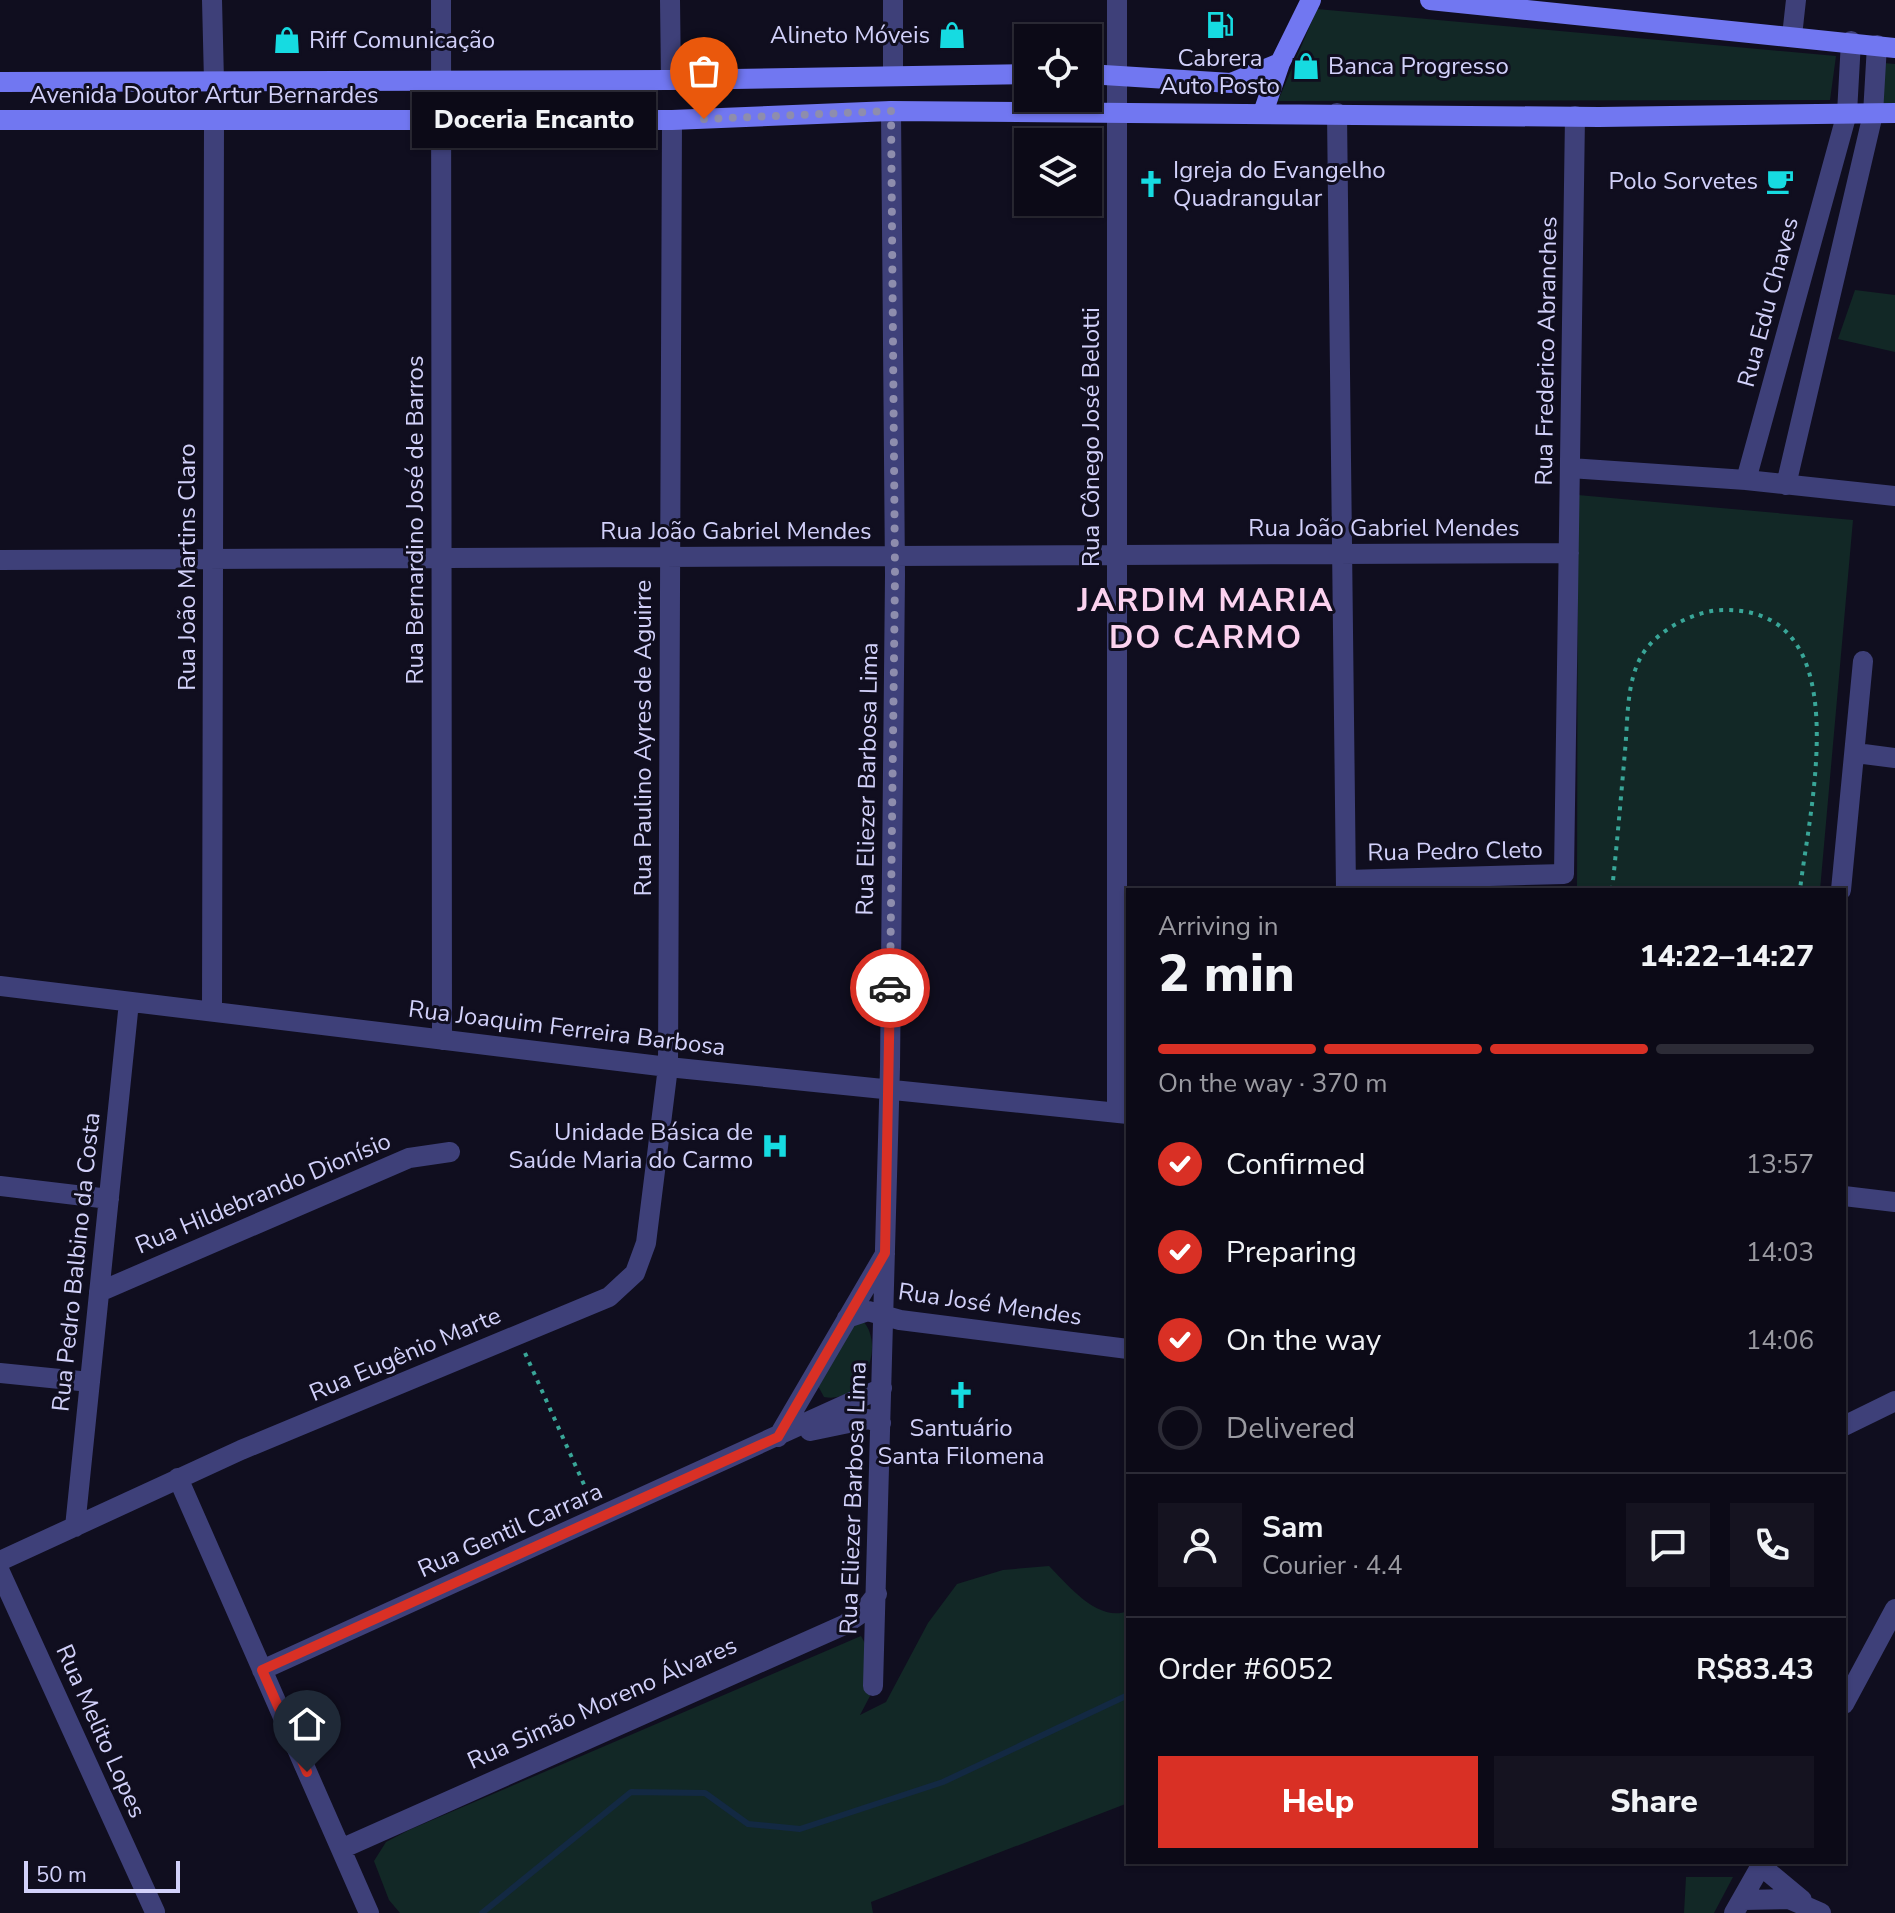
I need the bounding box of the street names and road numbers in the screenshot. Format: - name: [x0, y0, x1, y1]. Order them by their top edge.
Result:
- street label: Avenida Doutor Artur Bernardes: [30, 79, 378, 111]
- street label: Rua Edu Chaves: [1730, 213, 1806, 391]
- street label: Rua Frederico Abranches: [1528, 216, 1564, 486]
- street label: Rua Cônego José Belotti: [1075, 307, 1107, 567]
- street label: Rua Bernardino José de Barros: [399, 356, 431, 684]
- street label: Rua João Martins Claro: [171, 443, 203, 691]
- street label: Rua João Gabriel Mendes: [1248, 512, 1520, 544]
- street label: Rua João Gabriel Mendes: [600, 515, 872, 547]
- street label: Rua Paulino Ayres de Aguirre: [627, 580, 659, 896]
- street label: Rua Eliezer Barbosa Lima: [849, 642, 885, 916]
- street label: Rua Pedro Cleto: [1367, 833, 1543, 869]
- street label: Rua Joaquim Ferreira Barbosa: [407, 993, 727, 1063]
- street label: Rua Pedro Balbino da Costa: [44, 1111, 108, 1413]
- street label: Rua Hildebrando Dionísio: [130, 1125, 396, 1261]
- street label: Rua José Mendes: [896, 1275, 1084, 1333]
- street label: Rua Eugênio Marte: [304, 1299, 506, 1409]
- street label: Rua Eliezer Barbosa Lima: [832, 1361, 874, 1635]
- street label: Rua Gentil Carrara: [413, 1475, 607, 1585]
- street label: Rua Simão Moreno Álvares: [462, 1629, 742, 1777]
- street label: Rua Melito Lopes: [48, 1639, 154, 1823]

